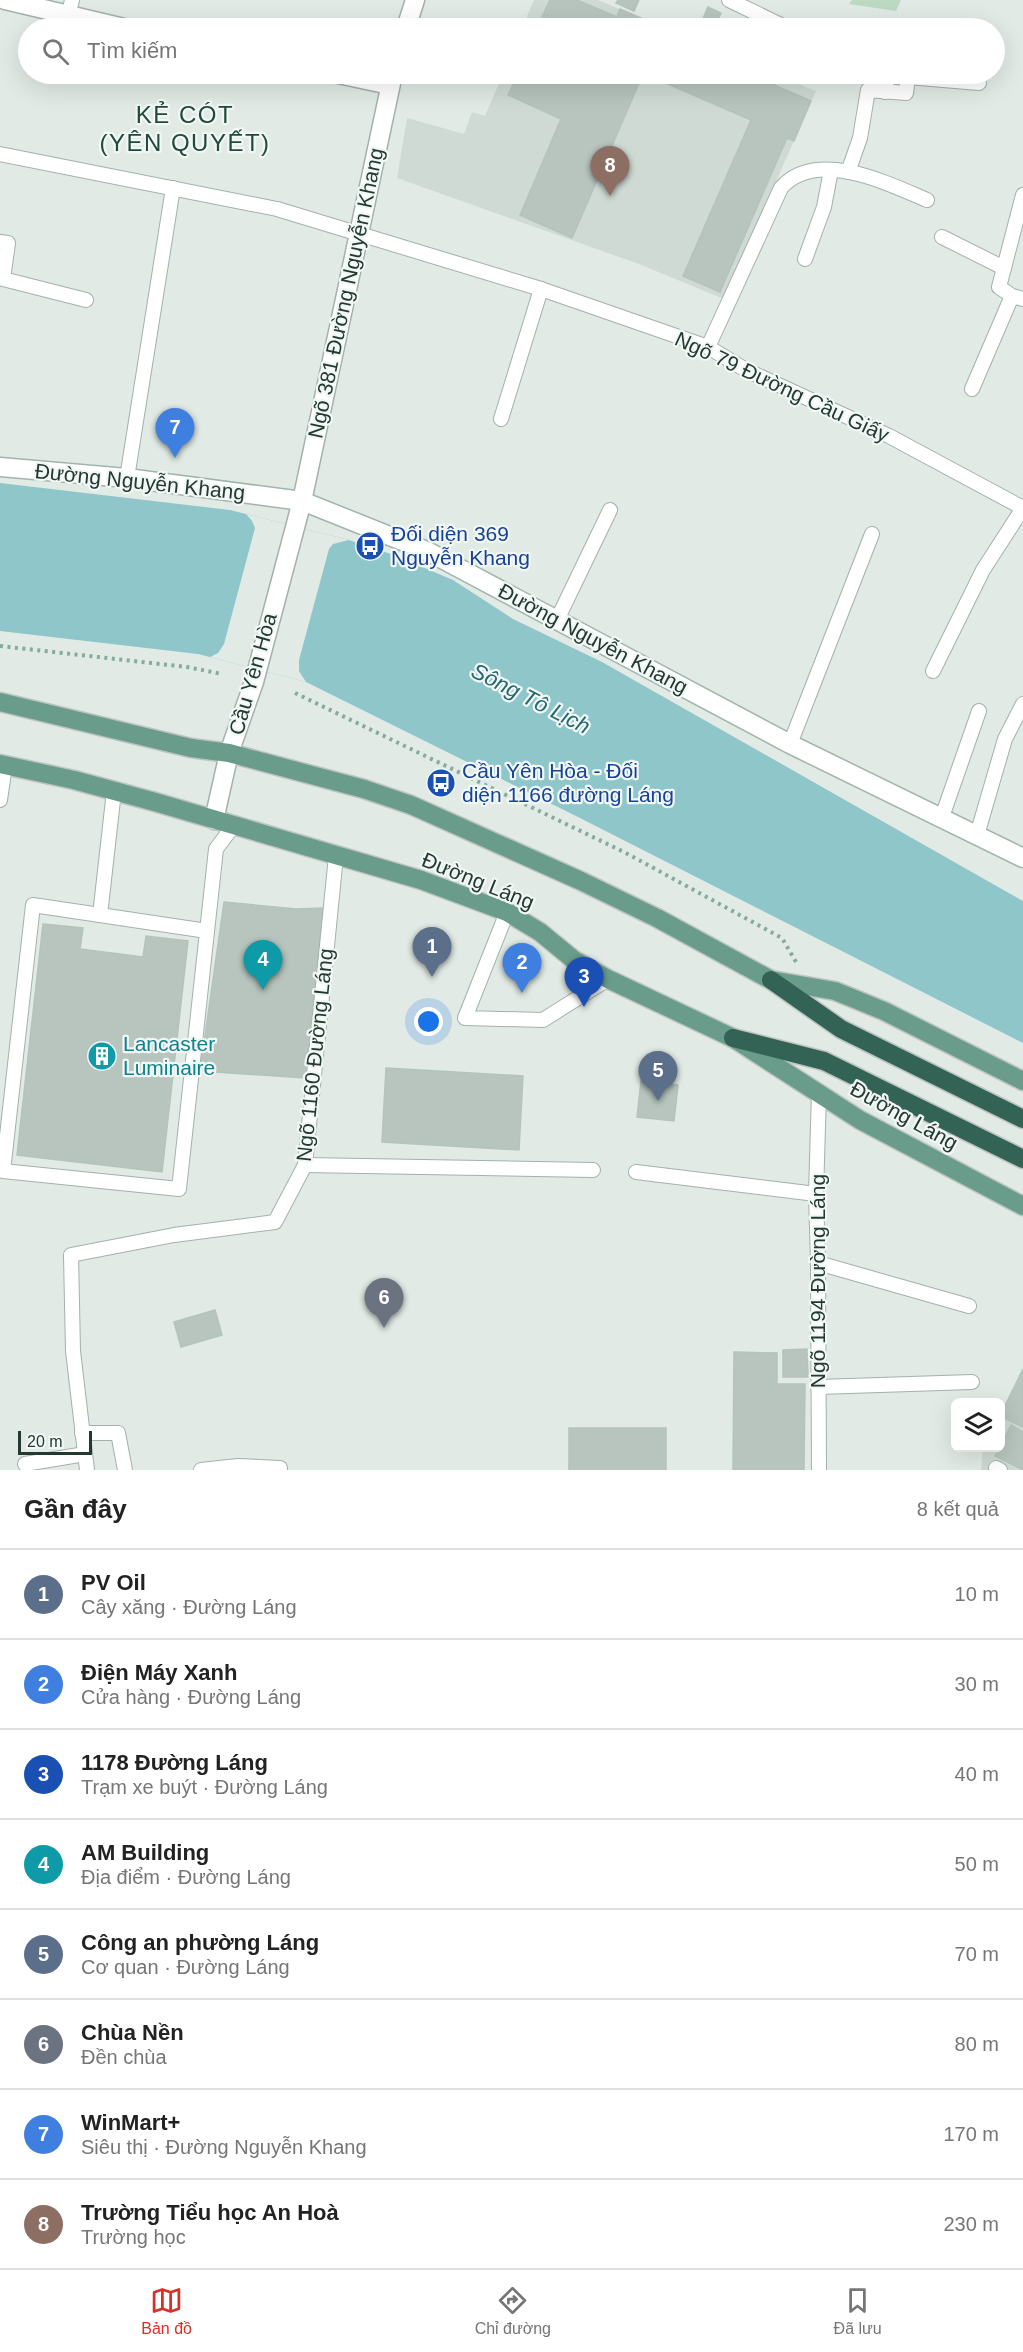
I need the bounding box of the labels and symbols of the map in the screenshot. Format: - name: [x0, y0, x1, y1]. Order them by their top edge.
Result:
- district label: KẺ CÓT (YÊN QUYẾT): [99, 100, 271, 156]
- street label: Ngõ 381 Đường Nguyễn Khang: [303, 146, 388, 440]
- pin: 8: [590, 146, 630, 196]
- street label: Ngõ 79 Đường Cầu Giấy: [672, 327, 893, 446]
- pin: 7: [156, 408, 195, 458]
- street label: Đường Nguyễn Khang: [34, 459, 246, 504]
- place label: Đối diện 369 Nguyễn Khang: [391, 522, 530, 569]
- bus stop icon: Đối diện 369 Nguyễn Khang: [354, 530, 386, 562]
- street label: Đường Nguyễn Khang: [495, 579, 692, 698]
- street label: Cầu Yên Hòa: [224, 610, 281, 737]
- water label: Sông Tô Lịch: [467, 658, 594, 739]
- place label: Cầu Yên Hòa - Đối diện 1166 đường Láng: [462, 759, 674, 806]
- bus stop icon: Cầu Yên Hòa - Đối diện 1166 đường Láng: [425, 767, 457, 799]
- street label: Đường Láng: [419, 848, 538, 913]
- pin: 1: [412, 928, 452, 977]
- pin: 4: [244, 940, 282, 990]
- pin: 2: [502, 944, 542, 993]
- street label: Ngõ 1160 Đường Láng: [292, 947, 337, 1163]
- pin: 3: [564, 958, 604, 1007]
- your location: [414, 1007, 443, 1036]
- place label: Lancaster Luminaire: [123, 1032, 215, 1079]
- building icon: Lancaster Luminaire: [86, 1040, 118, 1072]
- pin: 5: [638, 1052, 678, 1101]
- street label: Đường Láng: [847, 1077, 962, 1154]
- street label: Ngõ 1194 Đường Láng: [806, 1174, 829, 1388]
- pin: 6: [364, 1278, 404, 1328]
- scale bar: [18, 1428, 92, 1456]

